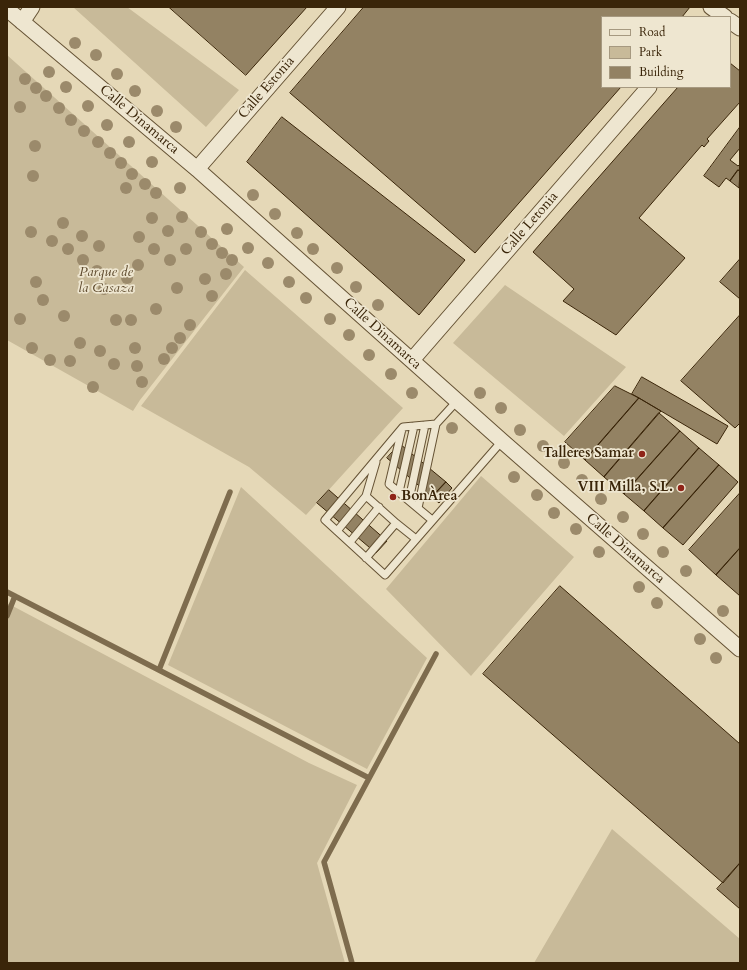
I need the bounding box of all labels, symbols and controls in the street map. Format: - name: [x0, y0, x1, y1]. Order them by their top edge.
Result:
- legend: [601, 16, 731, 88]
- text: Road: [639, 24, 665, 40]
- text: Park: [639, 44, 662, 60]
- street label: Calle Estonia: [235, 53, 299, 123]
- text: Building: [639, 64, 683, 80]
- street label: Calle Dinamarca: [96, 82, 182, 158]
- street label: Calle Letonia: [498, 189, 562, 259]
- park label: Parque de la Casaza: [78, 265, 134, 298]
- street label: Calle Dinamarca: [340, 295, 424, 373]
- place label: Talleres Samar: [543, 446, 634, 462]
- marker: Talleres Samar: [637, 449, 647, 459]
- place label: VIII Milla, S.L.: [578, 480, 673, 496]
- marker: VIII Milla, S.L.: [676, 483, 686, 493]
- place label: BonÀrea: [401, 489, 457, 505]
- marker: BonÀrea: [388, 492, 398, 502]
- street label: Calle Dinamarca: [582, 510, 668, 588]

